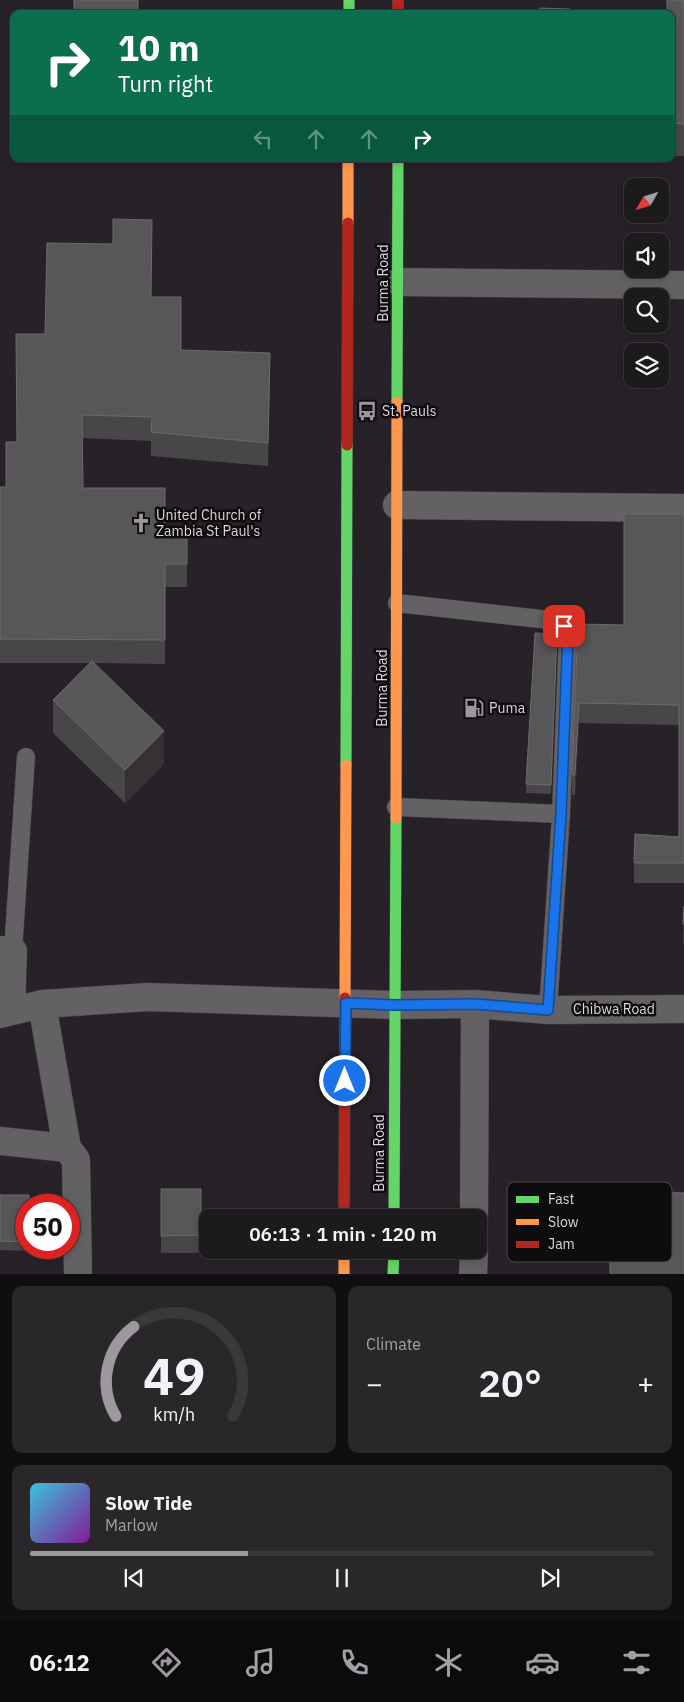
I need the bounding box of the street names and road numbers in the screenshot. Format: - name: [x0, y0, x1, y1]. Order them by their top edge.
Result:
- street label: Burma Road: [374, 244, 392, 322]
- street label: Burma Road: [373, 649, 391, 727]
- street label: Chibwa Road: [573, 1000, 655, 1018]
- street label: Burma Road: [370, 1114, 388, 1192]

